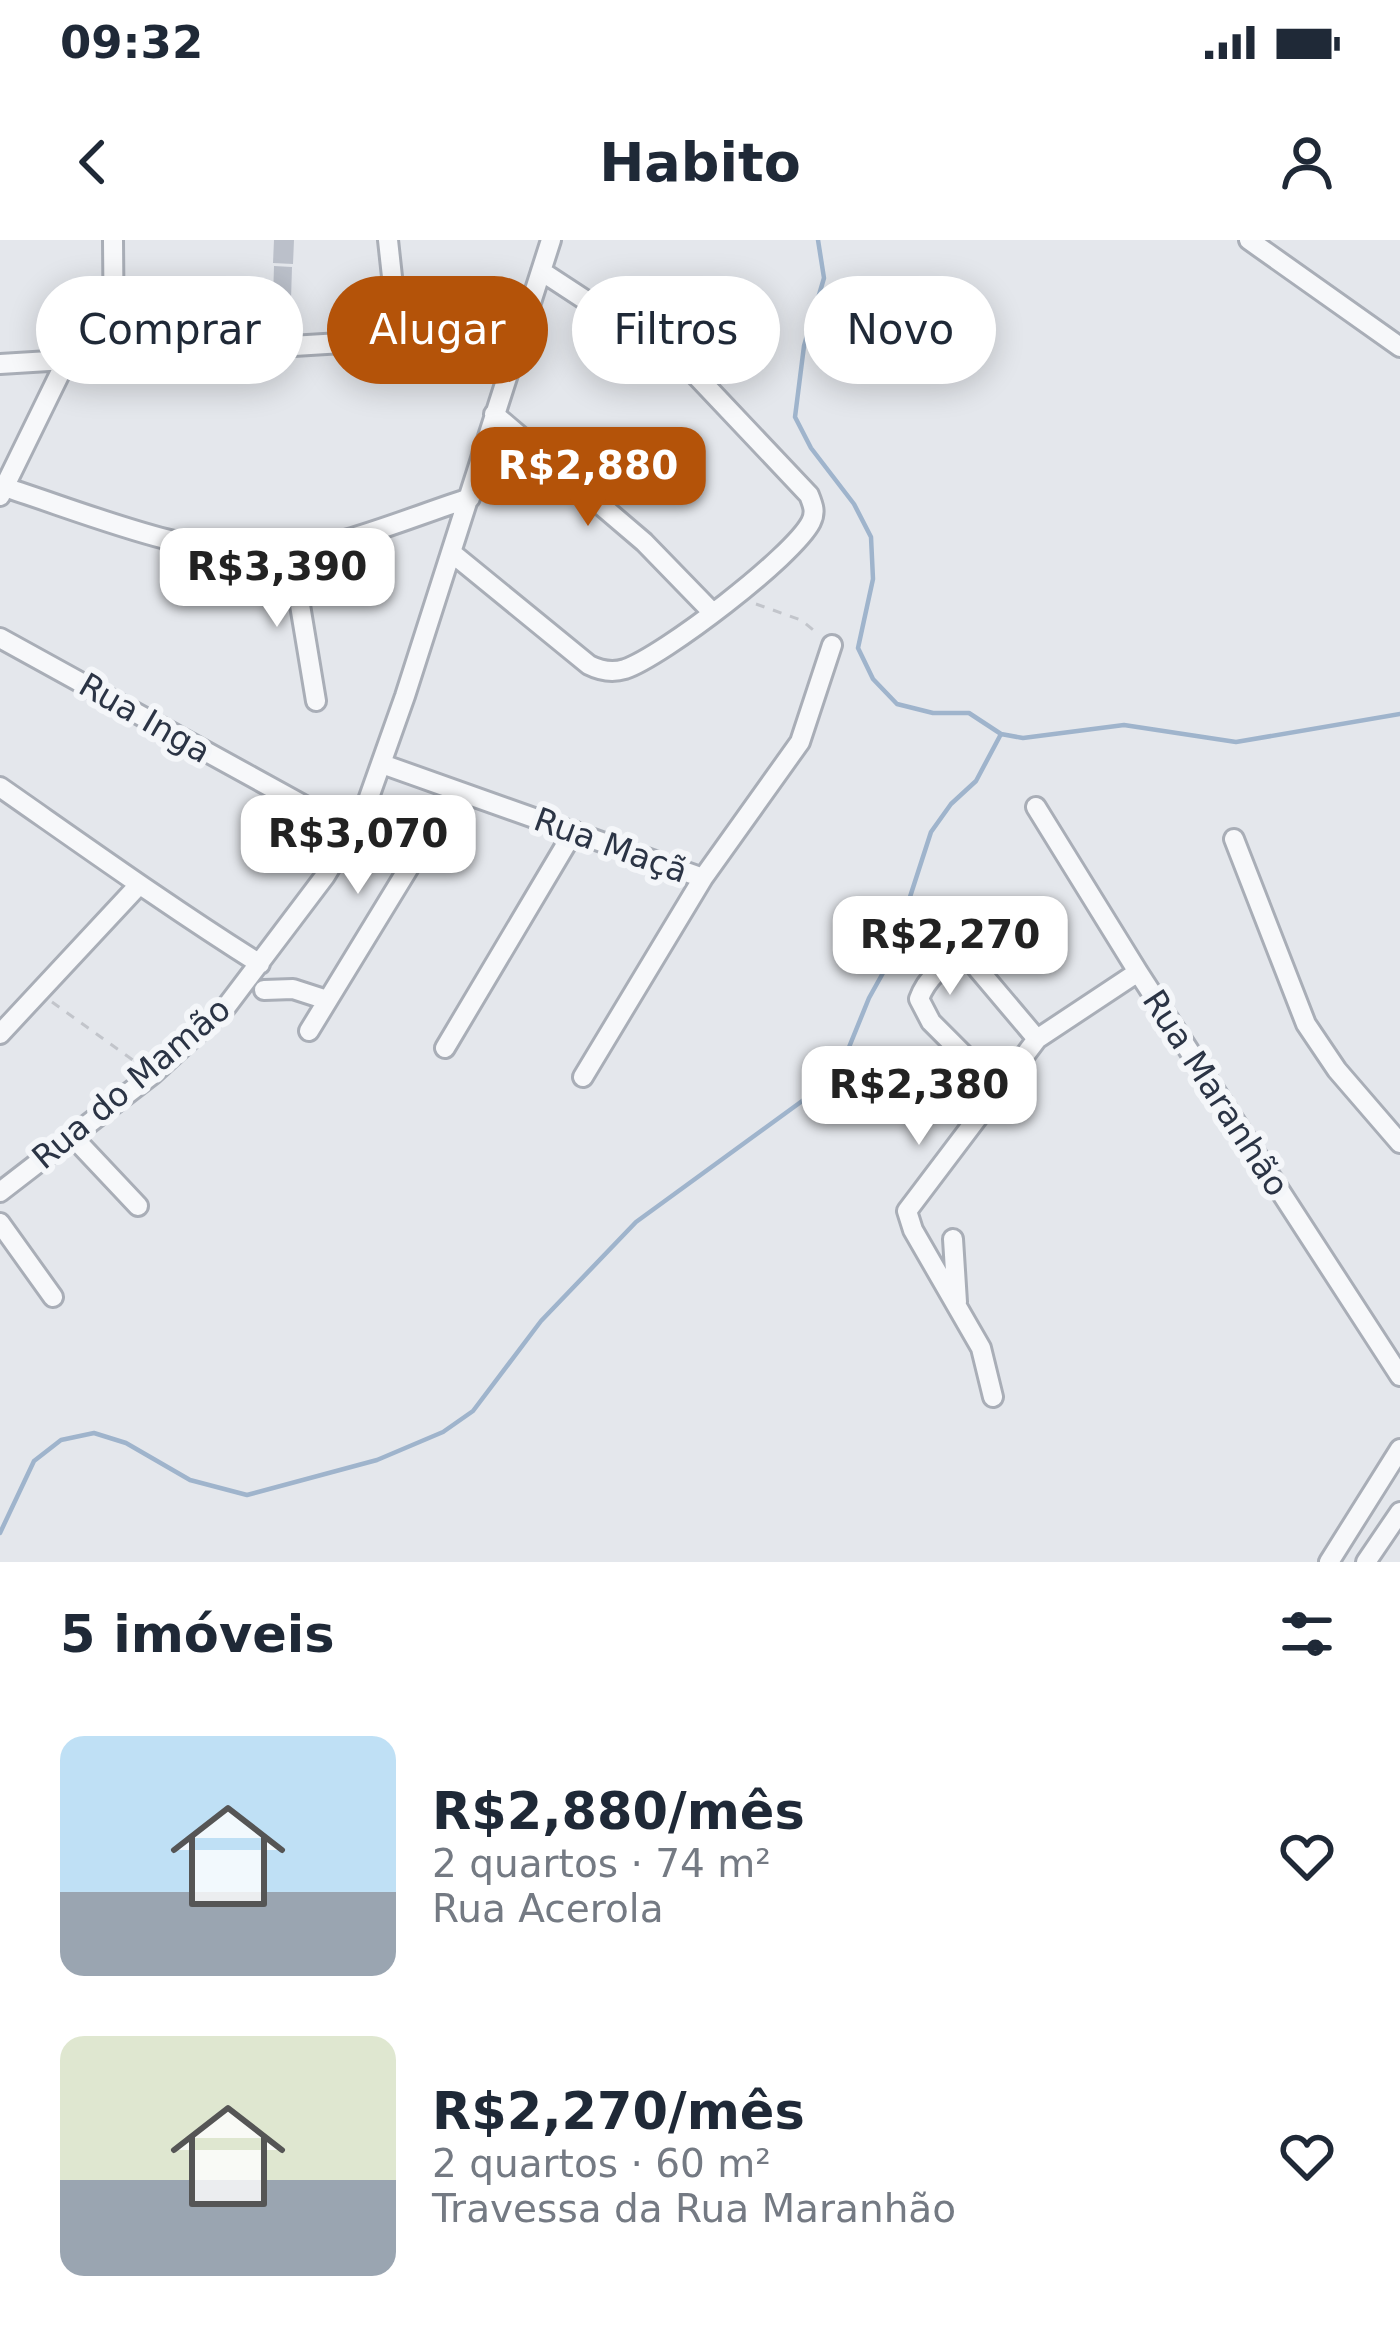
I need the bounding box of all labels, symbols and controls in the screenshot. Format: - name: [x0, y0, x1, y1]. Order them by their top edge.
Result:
- text: 09:32: [60, 16, 203, 69]
- icon: back: [60, 129, 126, 195]
- icon: person: [1274, 129, 1340, 195]
- text: Habito: [599, 131, 801, 194]
- chip: Comprar: [36, 276, 303, 384]
- chip: Alugar: [327, 276, 548, 384]
- chip: Filtros: [572, 276, 780, 384]
- chip: Novo: [804, 276, 996, 384]
- pin: R$2,880: [477, 427, 699, 529]
- text: R$2,880: [498, 443, 678, 488]
- pin: R$3,390: [166, 528, 388, 630]
- text: R$3,390: [187, 544, 367, 589]
- street label: Rua Inga: [73, 665, 217, 771]
- pin: R$3,070: [247, 795, 469, 897]
- street label: Rua Maçã: [529, 799, 693, 891]
- text: R$3,070: [268, 811, 448, 856]
- pin: R$2,270: [839, 896, 1061, 998]
- text: R$2,270: [860, 912, 1040, 957]
- street label: Rua Maranhão: [1135, 983, 1297, 1203]
- street label: Rua do Mamão: [24, 989, 238, 1177]
- pin: R$2,380: [808, 1046, 1030, 1148]
- text: R$2,380: [829, 1062, 1009, 1107]
- icon: filters: [1274, 1601, 1340, 1667]
- text: 5 imóveis: [60, 1605, 335, 1664]
- text: R$2,880/mês: [432, 1782, 805, 1841]
- icon: home: [156, 1784, 300, 1928]
- icon: heart: [1274, 1823, 1340, 1889]
- text: 2 quartos · 74 m²: [432, 1841, 771, 1886]
- text: Rua Acerola: [432, 1886, 664, 1931]
- text: R$2,270/mês: [432, 2082, 805, 2141]
- icon: home: [156, 2084, 300, 2228]
- icon: heart: [1274, 2123, 1340, 2189]
- text: 2 quartos · 60 m²: [432, 2141, 771, 2186]
- text: Travessa da Rua Maranhão: [432, 2186, 956, 2231]

